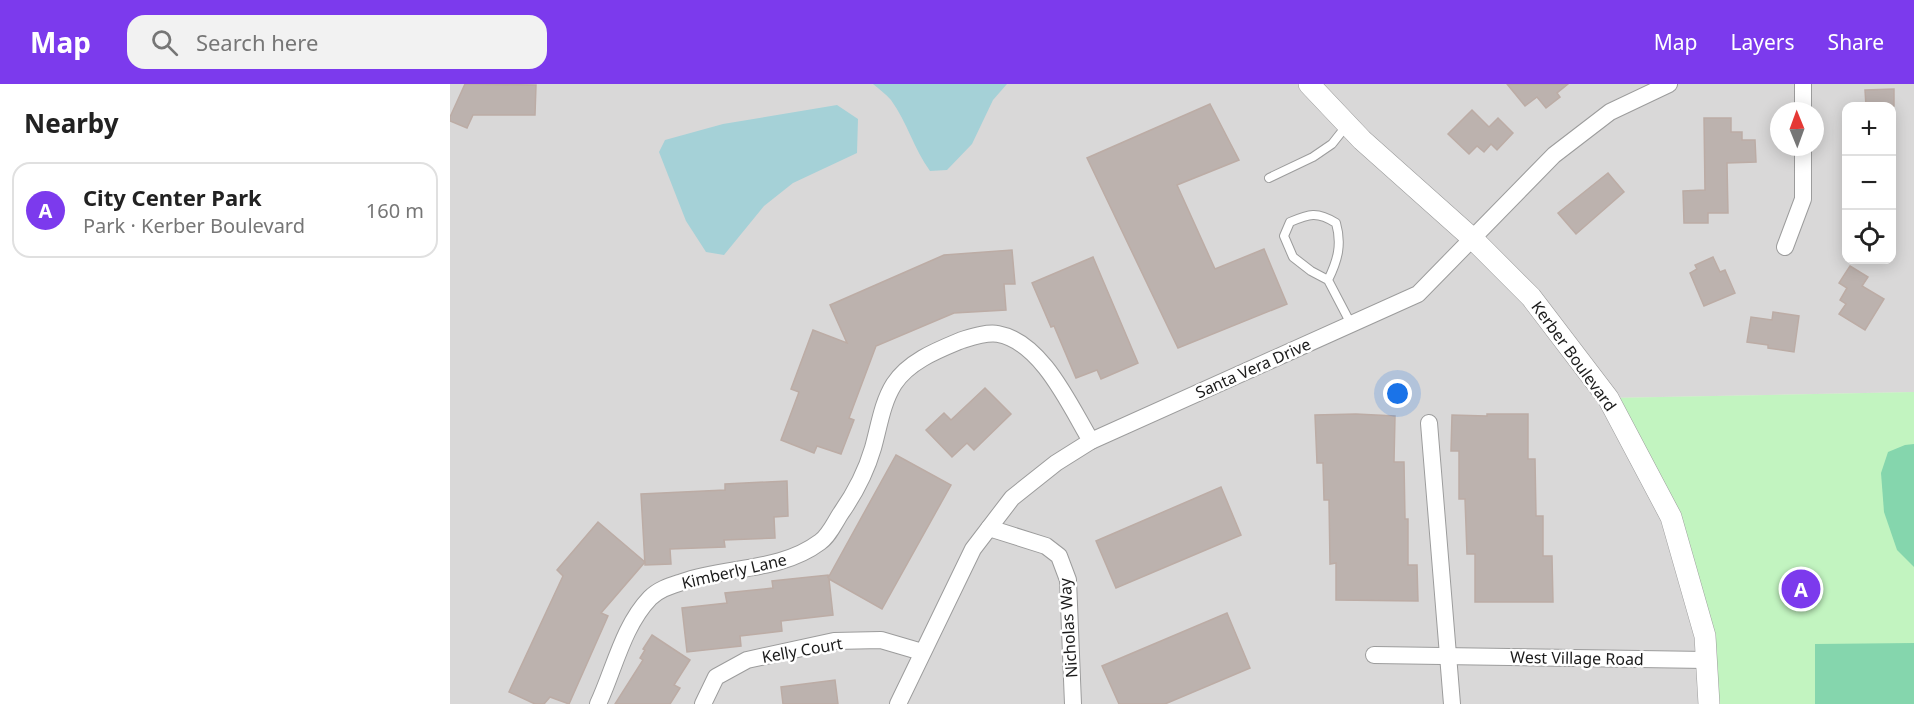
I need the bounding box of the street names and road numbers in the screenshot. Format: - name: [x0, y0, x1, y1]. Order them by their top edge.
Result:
- street label: Kerber Boulevard: [1527, 296, 1621, 416]
- street label: Santa Vera Drive: [1192, 333, 1314, 403]
- street label: Kimberly Lane: [679, 548, 789, 594]
- street label: Nicholas Way: [1053, 576, 1082, 679]
- street label: Kelly Court: [760, 632, 844, 668]
- street label: West Village Road: [1510, 646, 1644, 670]

